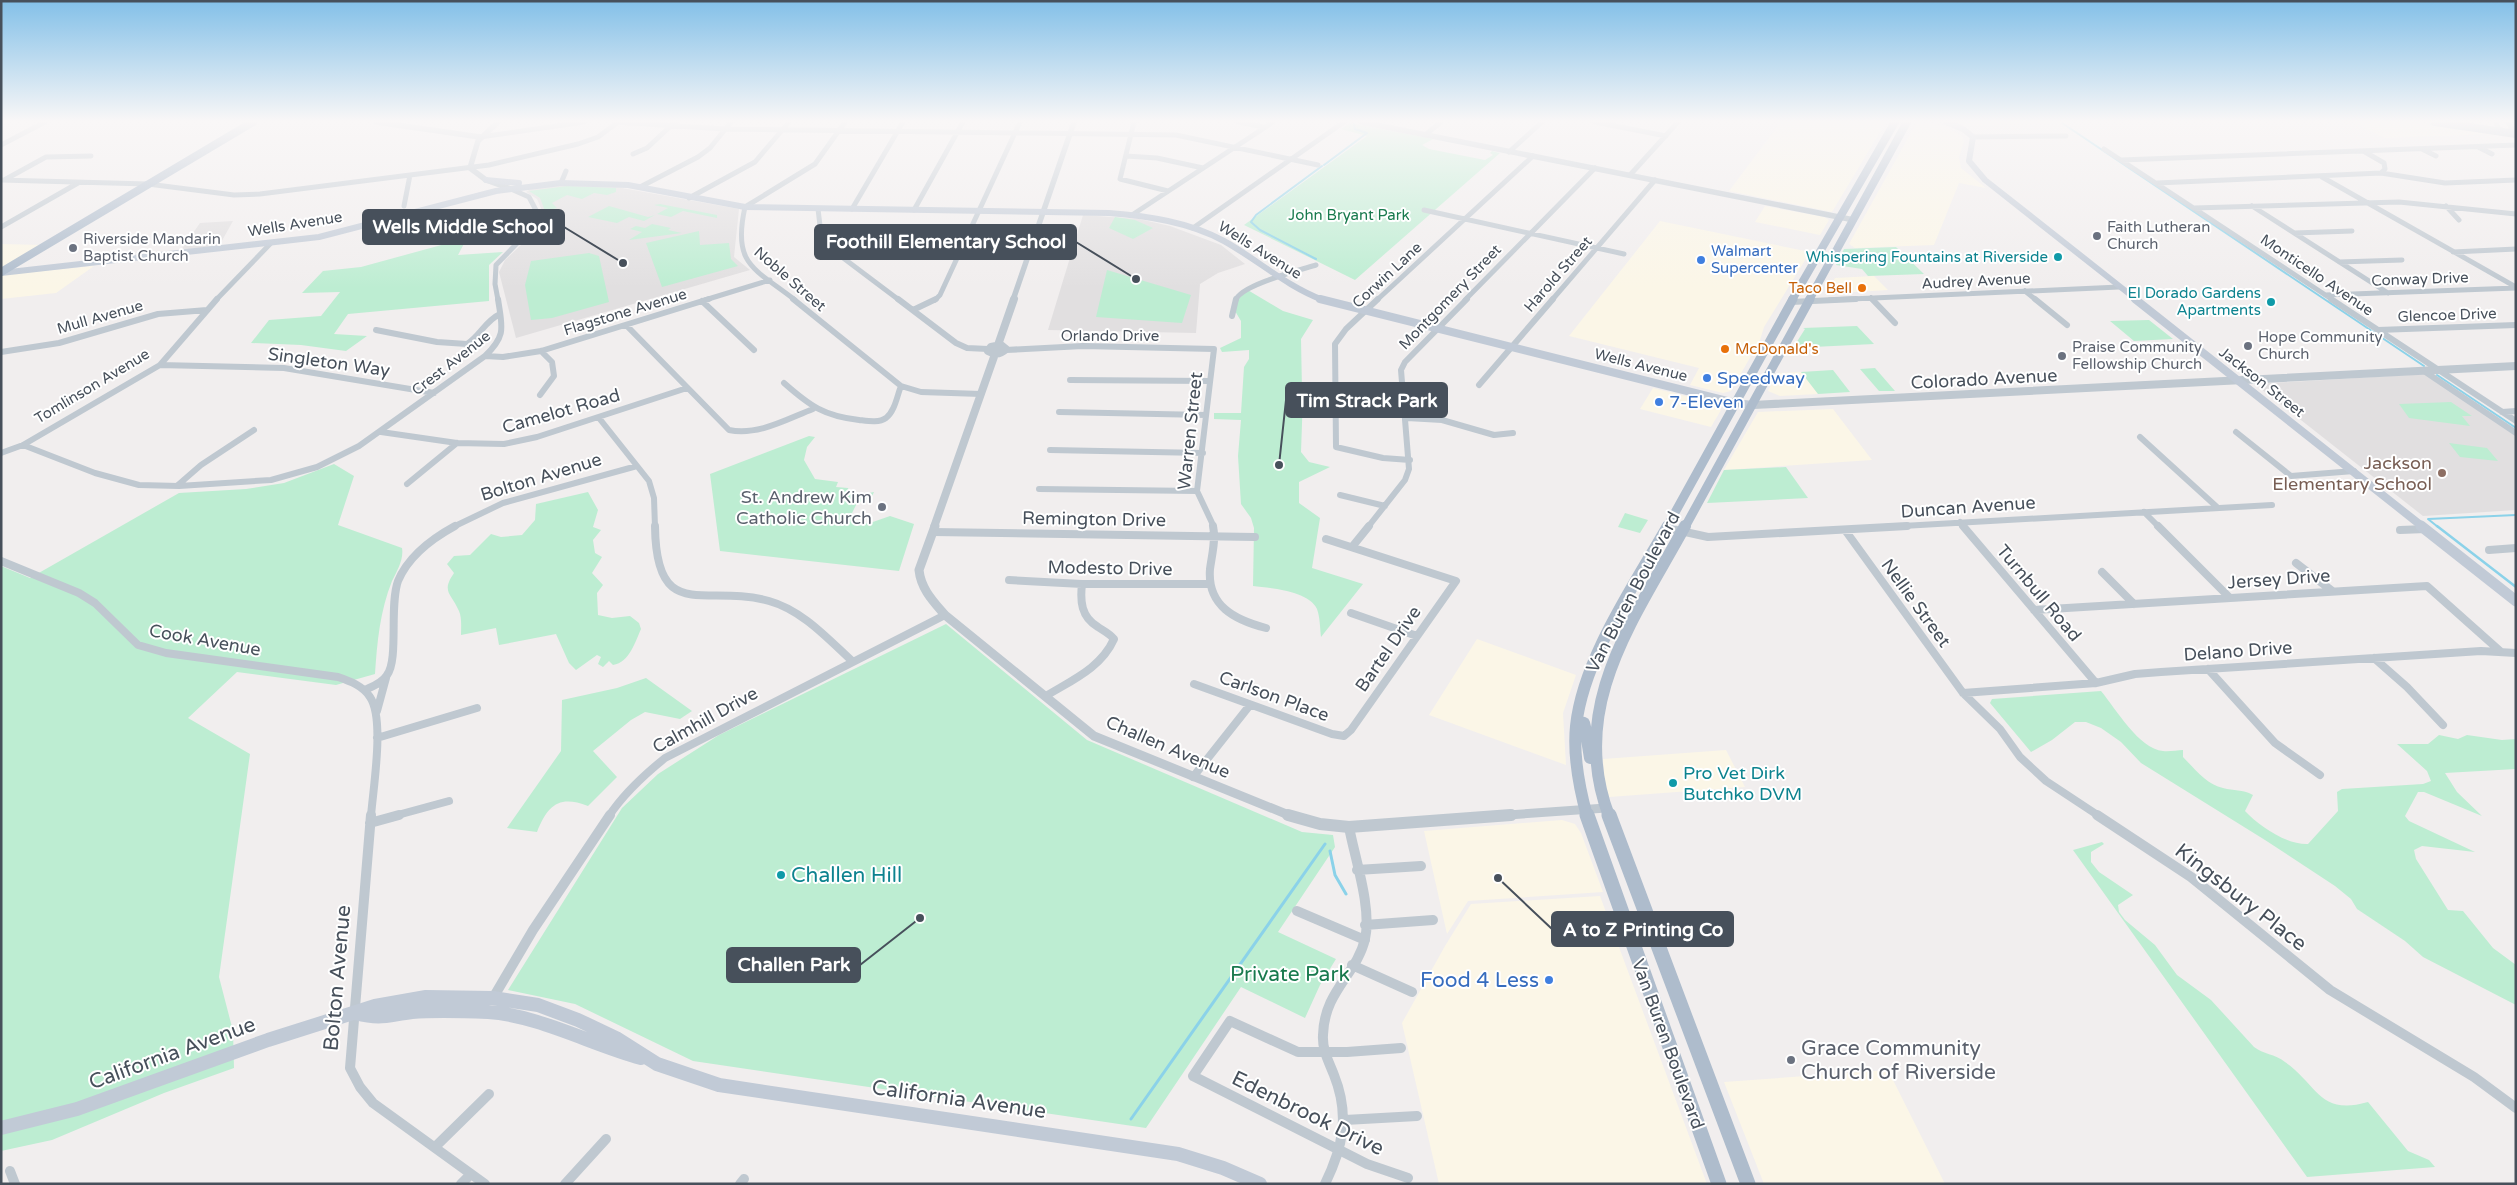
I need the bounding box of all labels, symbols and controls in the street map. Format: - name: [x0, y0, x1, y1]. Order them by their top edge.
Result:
- park label: John Bryant Park: [1288, 206, 1410, 224]
- street label: Wells Avenue: [247, 208, 343, 240]
- callout: Wells Middle School: [363, 210, 564, 244]
- text: Wells Middle School: [372, 216, 554, 238]
- street label: Wells Avenue: [1215, 217, 1305, 283]
- place label: Faith Lutheran Church: [2107, 218, 2210, 253]
- callout: Foothill Elementary School: [815, 225, 1076, 259]
- place label: Riverside Mandarin Baptist Church: [83, 230, 221, 265]
- marker: Faith Lutheran Church: [2091, 230, 2103, 242]
- text: Foothill Elementary School: [826, 231, 1066, 254]
- street label: Monticello Avenue: [2257, 231, 2377, 319]
- street label: Harold Street: [1520, 232, 1596, 316]
- street label: Corwin Lane: [1349, 238, 1425, 312]
- street label: Montgomery Street: [1395, 240, 1505, 353]
- marker: Riverside Mandarin Baptist Church: [67, 242, 79, 254]
- place label: Walmart Supercenter: [1711, 242, 1798, 277]
- street label: Noble Street: [750, 243, 830, 315]
- place label: Whispering Fountains at Riverside: [1806, 248, 2048, 266]
- marker: Whispering Fountains at Riverside: [2052, 251, 2064, 263]
- marker: Walmart Supercenter: [1695, 254, 1707, 266]
- street label: Conway Drive: [2371, 268, 2469, 290]
- street label: Audrey Avenue: [1921, 269, 2031, 293]
- place label: Taco Bell: [1788, 279, 1852, 297]
- marker: Taco Bell: [1856, 282, 1868, 294]
- place label: El Dorado Gardens Apartments: [2127, 284, 2261, 319]
- street label: Flagstone Avenue: [561, 285, 689, 339]
- street label: Mull Avenue: [55, 296, 145, 338]
- marker: El Dorado Gardens Apartments: [2265, 296, 2277, 308]
- street label: Glencoe Drive: [2397, 304, 2497, 326]
- street label: Crest Avenue: [408, 327, 494, 399]
- street label: Orlando Drive: [1061, 327, 1159, 345]
- place label: Hope Community Church: [2258, 328, 2383, 363]
- place label: Praise Community Fellowship Church: [2072, 338, 2202, 373]
- place label: McDonald's: [1735, 340, 1819, 358]
- marker: Hope Community Church: [2242, 340, 2254, 352]
- street label: Singleton Way: [267, 343, 392, 381]
- marker: McDonald's: [1719, 343, 1731, 355]
- street label: Jackson Street: [2216, 343, 2309, 421]
- street label: Tomlinson Avenue: [31, 345, 153, 427]
- street label: Wells Avenue: [1593, 345, 1689, 385]
- marker: Praise Community Fellowship Church: [2056, 350, 2068, 362]
- street label: Colorado Avenue: [1910, 364, 2058, 394]
- place label: Speedway: [1717, 367, 1805, 389]
- street label: Warren Street: [1173, 371, 1207, 491]
- marker: Speedway: [1701, 372, 1713, 384]
- callout: Tim Strack Park: [1286, 383, 1447, 417]
- street label: Camelot Road: [500, 384, 622, 438]
- text: Tim Strack Park: [1296, 390, 1438, 412]
- place label: 7-Eleven: [1669, 391, 1744, 413]
- marker: 7-Eleven: [1653, 396, 1665, 408]
- street label: Bolton Avenue: [478, 448, 604, 506]
- place label: Jackson Elementary School: [2272, 452, 2432, 495]
- marker: Jackson Elementary School: [2436, 467, 2448, 479]
- place label: St. Andrew Kim Catholic Church: [736, 486, 872, 529]
- street label: Duncan Avenue: [1900, 491, 2036, 523]
- marker: St. Andrew Kim Catholic Church: [876, 501, 888, 513]
- street label: Remington Drive: [1022, 507, 1166, 531]
- street label: Van Buren Boulevard: [1581, 508, 1685, 676]
- street label: Turnbull Road: [1992, 540, 2086, 646]
- street label: Nellie Street: [1876, 554, 1956, 652]
- street label: Modesto Drive: [1047, 556, 1173, 580]
- street label: Jersey Drive: [2227, 564, 2331, 594]
- street label: Bartel Drive: [1350, 602, 1426, 696]
- street label: Cook Avenue: [147, 619, 263, 661]
- street label: Delano Drive: [2183, 636, 2293, 666]
- street label: Carlson Place: [1216, 666, 1332, 726]
- street label: Calmhill Drive: [648, 682, 762, 758]
- street label: Challen Avenue: [1103, 711, 1233, 783]
- place label: Pro Vet Dirk Butchko DVM: [1683, 762, 1802, 805]
- marker: Pro Vet Dirk Butchko DVM: [1667, 777, 1679, 789]
- street label: Kingsbury Place: [2170, 838, 2312, 957]
- place label: Challen Hill: [791, 863, 902, 888]
- marker: Challen Hill: [775, 869, 787, 881]
- street label: Bolton Avenue: [319, 904, 356, 1052]
- callout: A to Z Printing Co: [1552, 912, 1733, 946]
- text: A to Z Printing Co: [1563, 919, 1723, 942]
- callout: Challen Park: [727, 948, 860, 982]
- text: Challen Park: [738, 954, 851, 976]
- street label: Van Buren Boulevard: [1627, 956, 1709, 1132]
- park label: Private Park: [1230, 962, 1350, 987]
- place label: Food 4 Less: [1420, 968, 1539, 993]
- marker: Food 4 Less: [1543, 974, 1555, 986]
- street label: California Avenue: [85, 1012, 259, 1095]
- place label: Grace Community Church of Riverside: [1801, 1036, 1996, 1085]
- marker: Grace Community Church of Riverside: [1785, 1054, 1797, 1066]
- street label: Edenbrook Drive: [1228, 1066, 1388, 1161]
- street label: California Avenue: [870, 1075, 1048, 1124]

